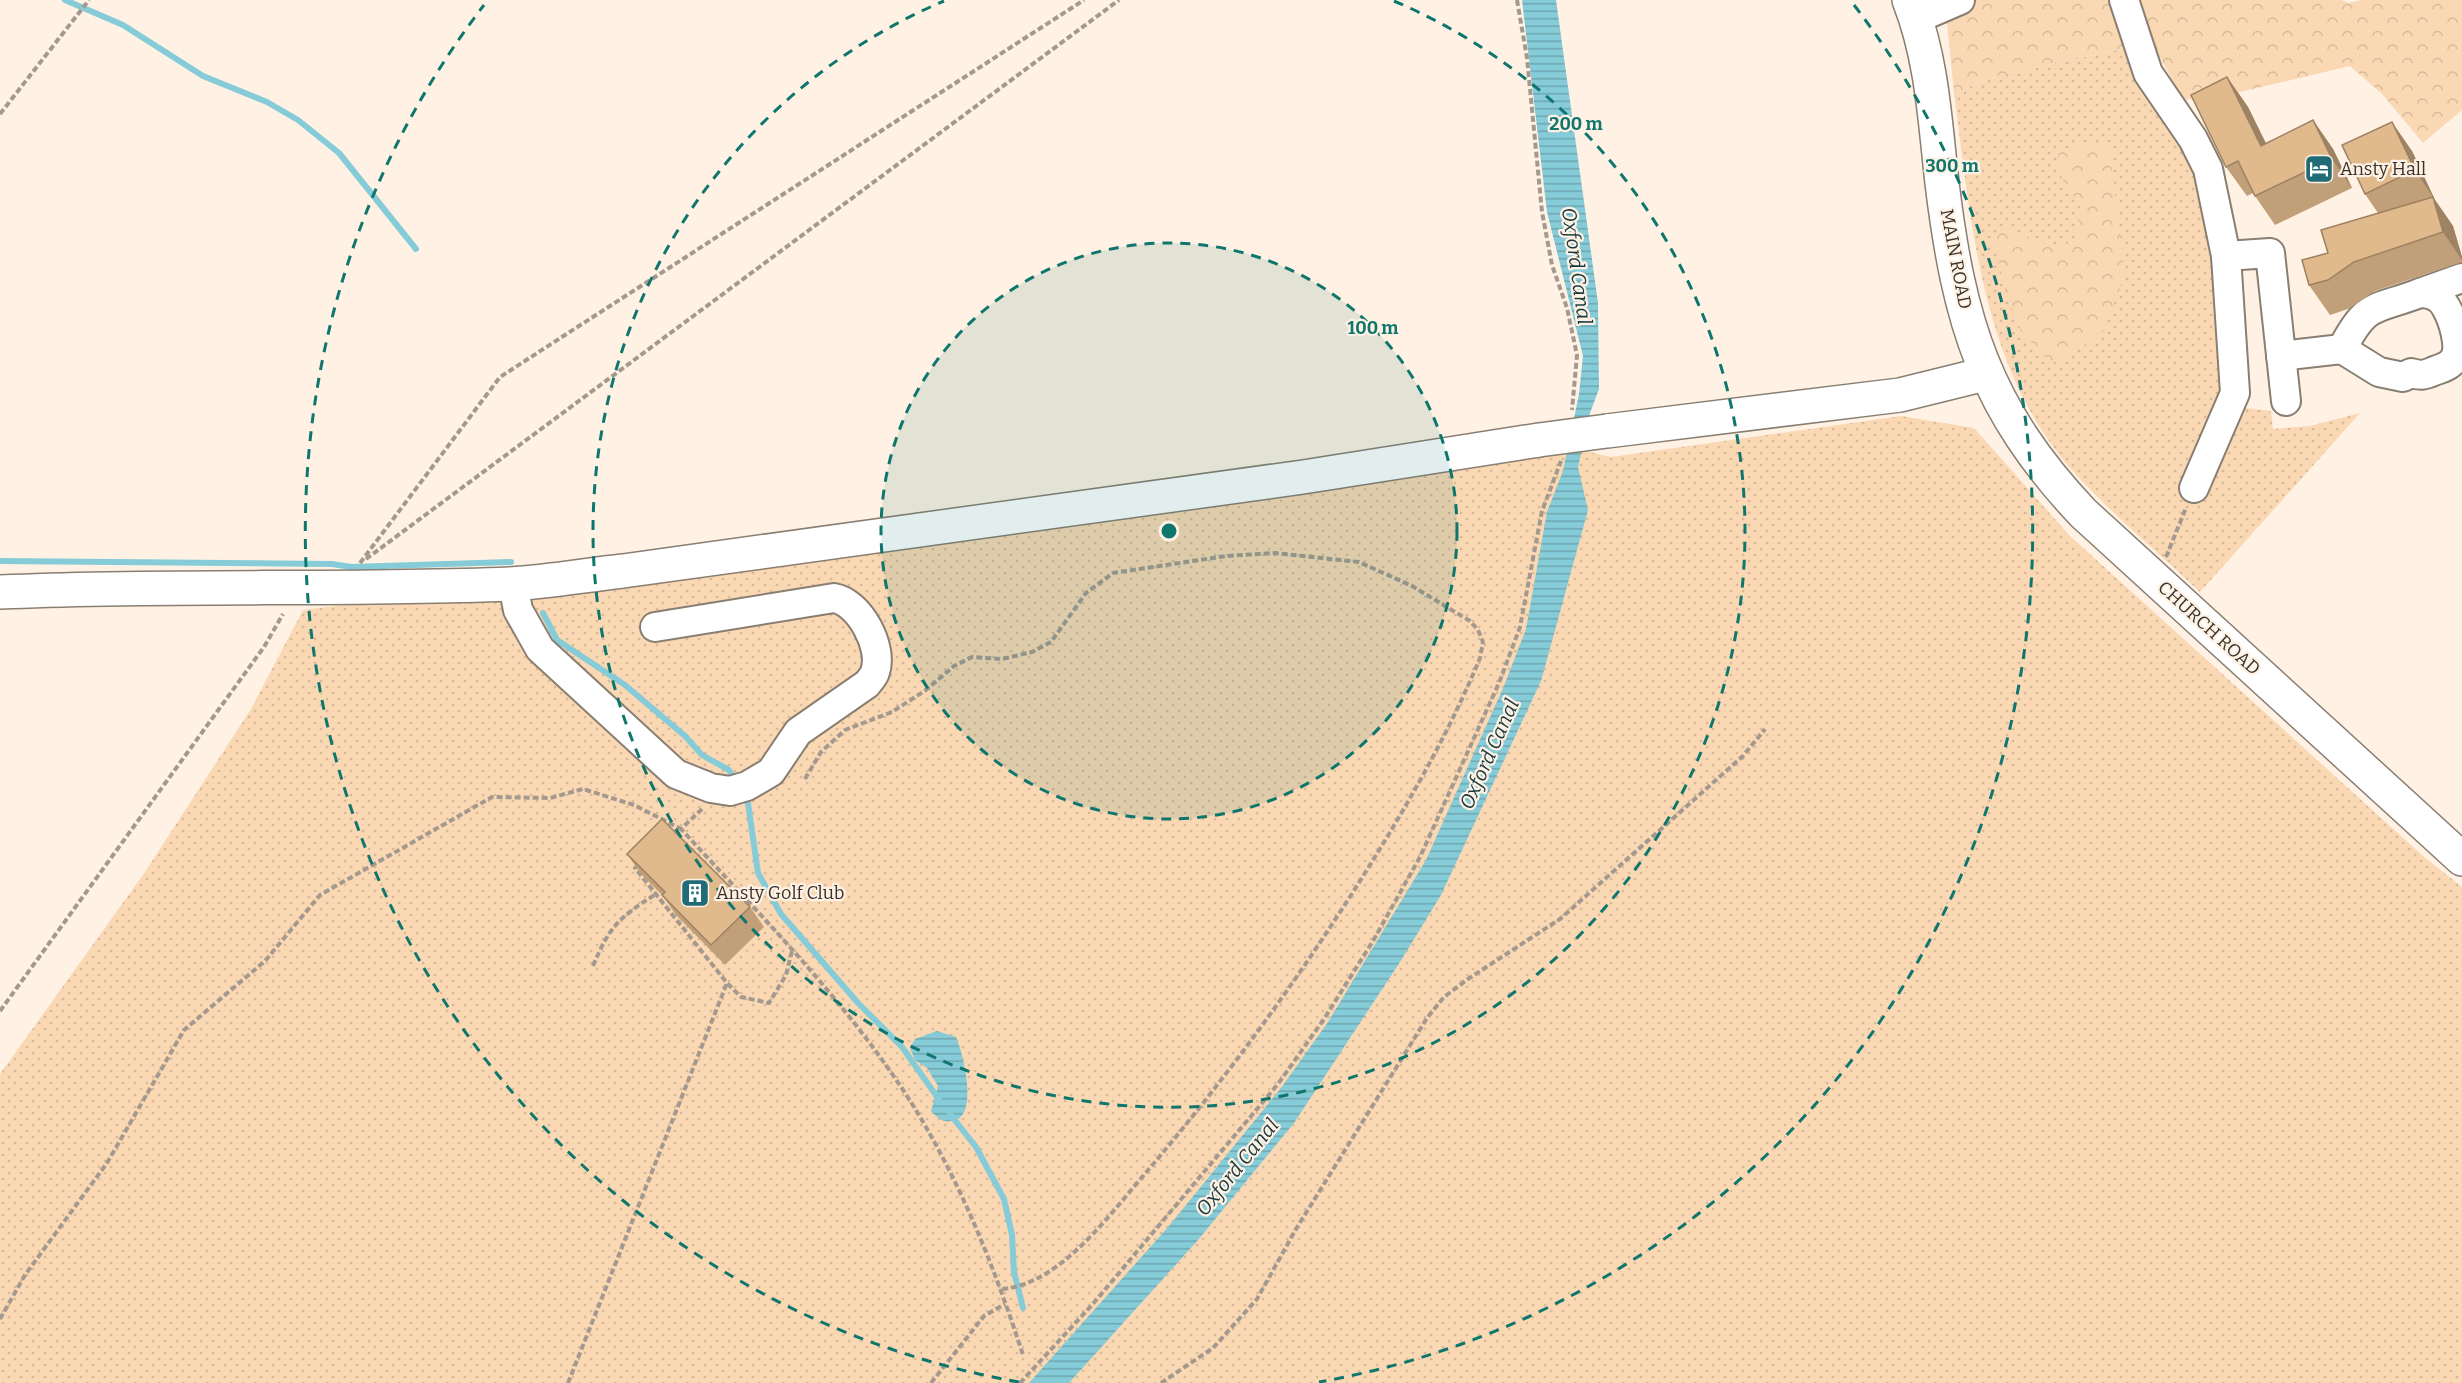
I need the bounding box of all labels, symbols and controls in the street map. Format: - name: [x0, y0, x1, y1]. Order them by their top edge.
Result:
- text: 200 m: [1549, 113, 1603, 135]
- hotel icon: Ansty Hall: [2303, 153, 2335, 185]
- text: 300 m: [1925, 155, 1979, 177]
- place label: Ansty Hall: [2340, 158, 2426, 180]
- water label: Oxford Canal: [1556, 206, 1597, 326]
- street label: MAIN ROAD: [1936, 207, 1976, 311]
- text: 100 m: [1347, 317, 1399, 339]
- centre of rings: [1159, 521, 1179, 541]
- street label: CHURCH ROAD: [2153, 576, 2265, 680]
- water label: Oxford Canal: [1454, 695, 1525, 813]
- building icon: Ansty Golf Club: [679, 877, 711, 909]
- place label: Ansty Golf Club: [716, 882, 844, 904]
- water label: Oxford Canal: [1191, 1114, 1284, 1221]

